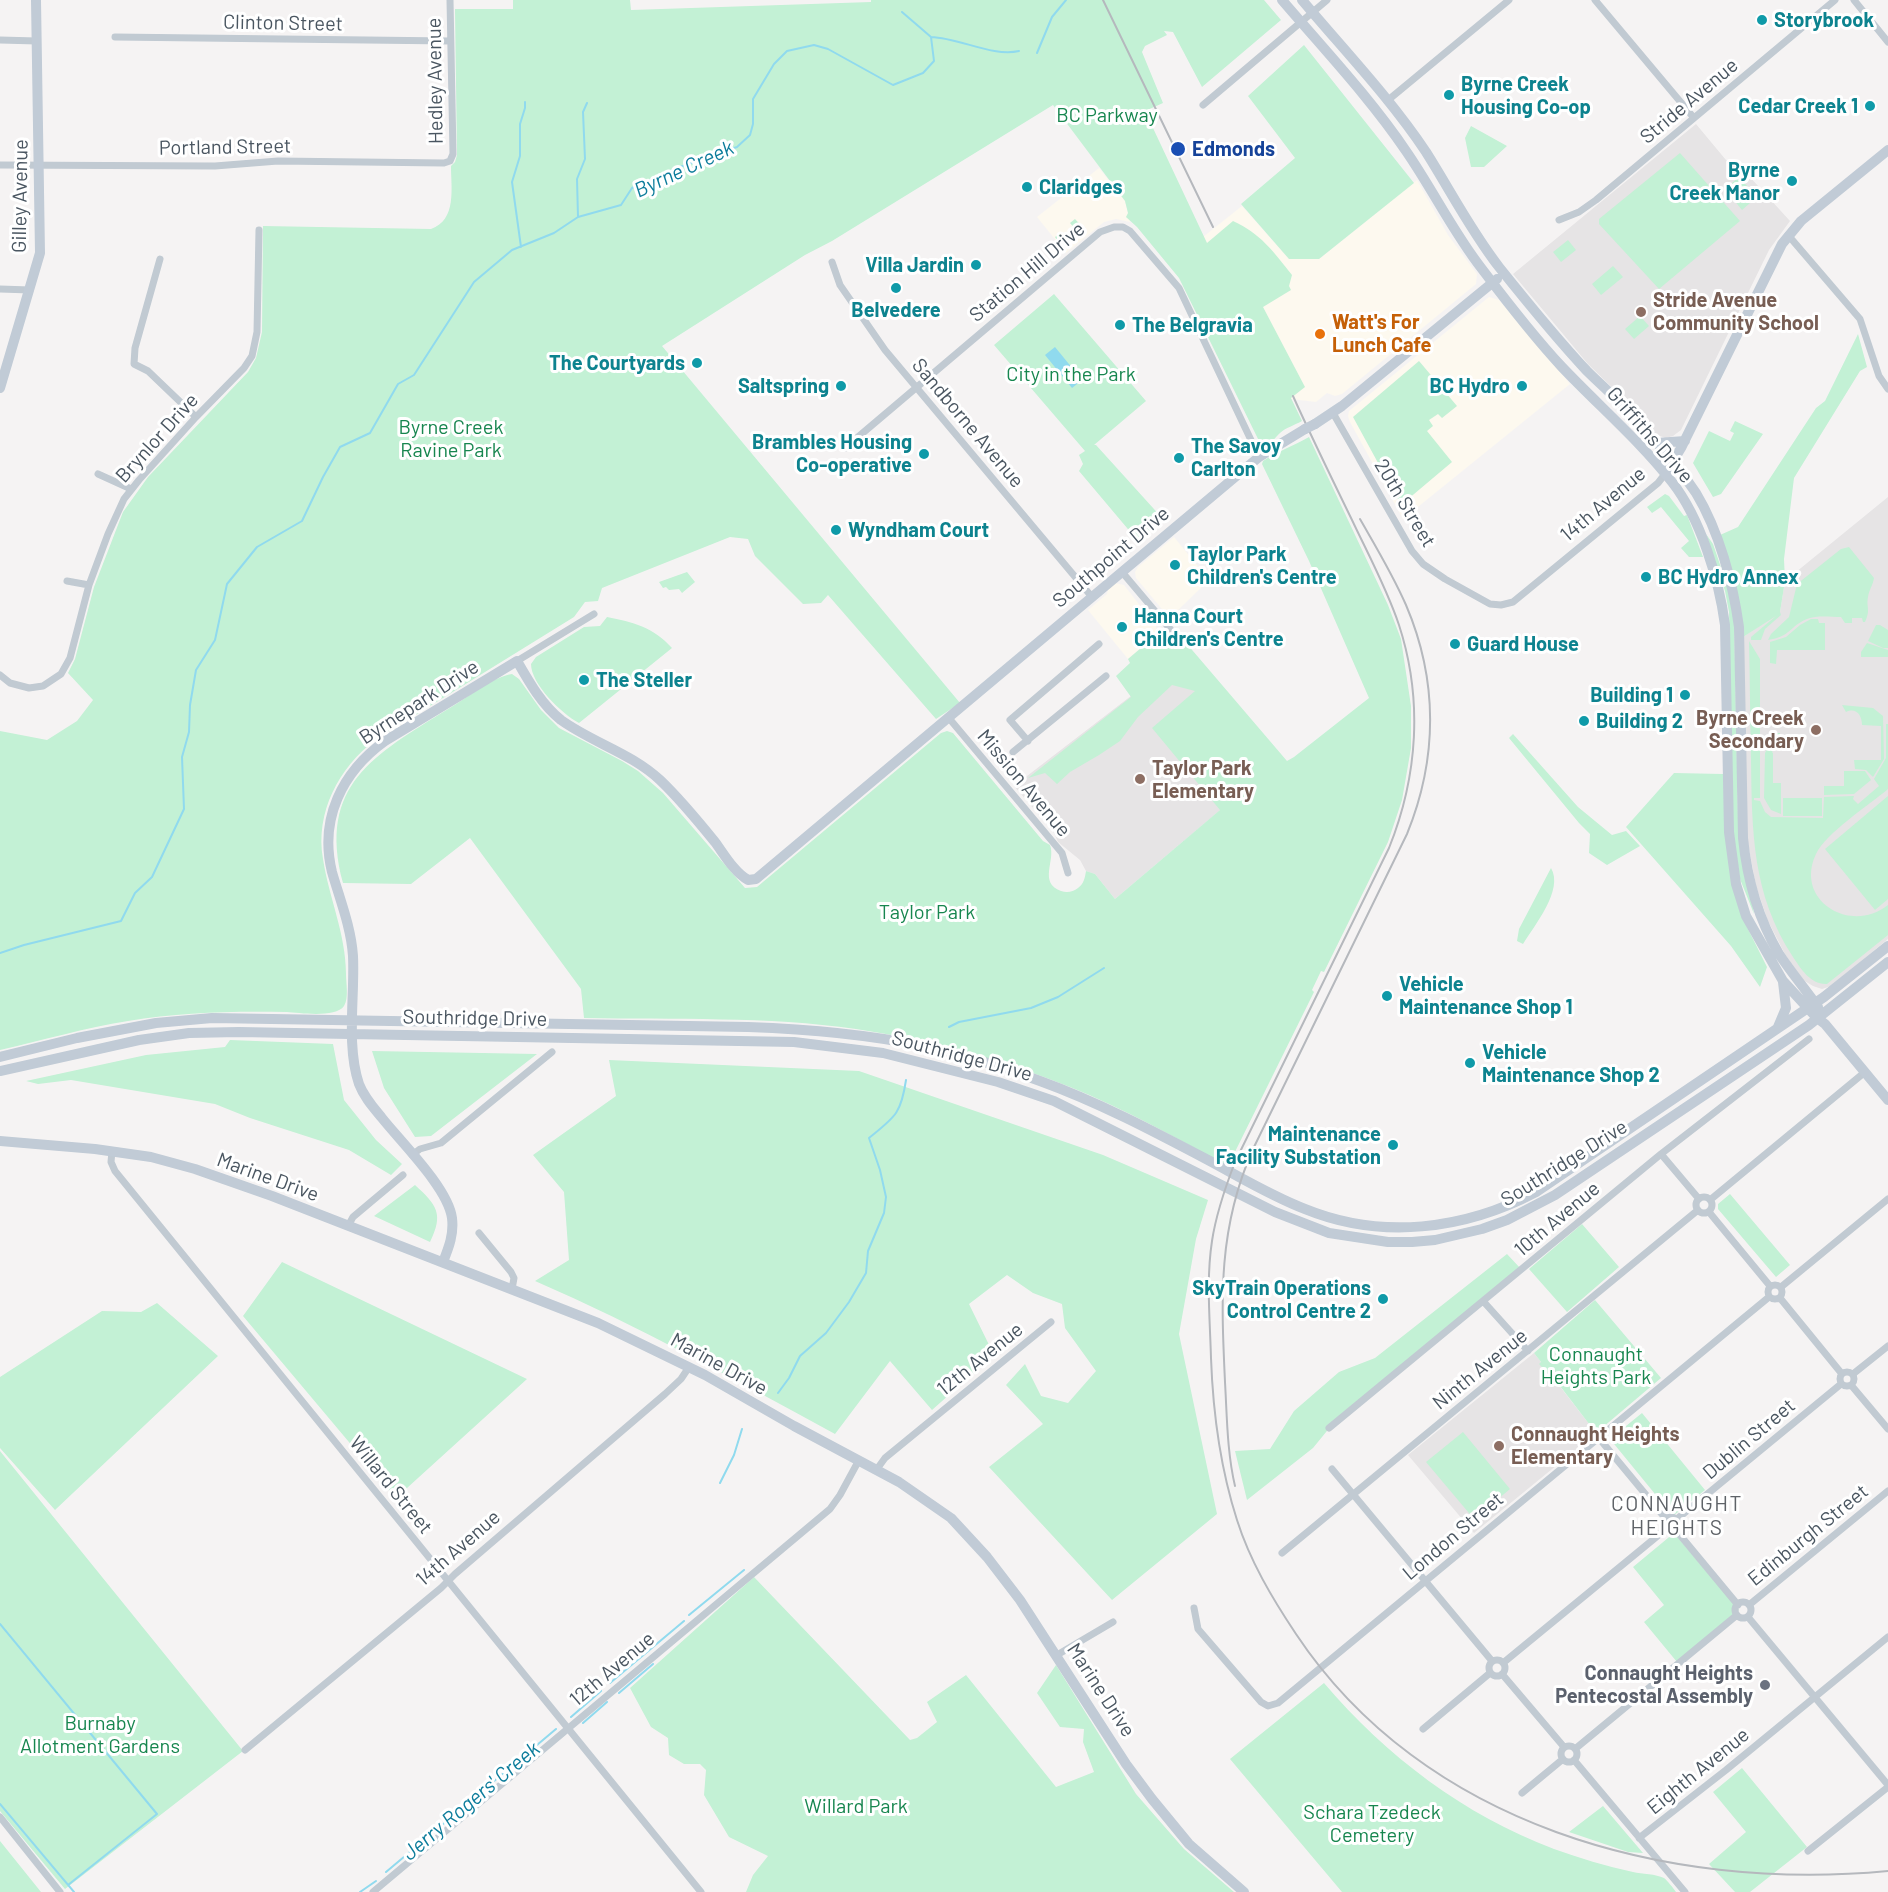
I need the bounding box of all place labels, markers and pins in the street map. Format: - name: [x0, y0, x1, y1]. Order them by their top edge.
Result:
- place label: Storybrook: [1774, 8, 1874, 32]
- marker: Storybrook: [1755, 13, 1769, 27]
- place label: Byrne Creek Housing Co-op: [1461, 72, 1591, 119]
- marker: Byrne Creek Housing Co-op: [1442, 88, 1456, 102]
- place label: Cedar Creek 1: [1738, 94, 1858, 118]
- marker: Cedar Creek 1: [1863, 99, 1877, 113]
- place label: Edmonds: [1192, 137, 1275, 161]
- marker: Edmonds: [1169, 140, 1187, 158]
- place label: Byrne Creek Manor: [1669, 158, 1780, 205]
- marker: Byrne Creek Manor: [1785, 174, 1799, 188]
- place label: Claridges: [1039, 175, 1123, 199]
- marker: Claridges: [1020, 180, 1034, 194]
- place label: Villa Jardin: [865, 253, 964, 277]
- marker: Villa Jardin: [969, 258, 983, 272]
- marker: Belvedere: [889, 281, 903, 295]
- place label: Stride Avenue Community School: [1653, 288, 1819, 335]
- place label: Belvedere: [851, 298, 941, 322]
- marker: Stride Avenue Community School: [1634, 305, 1648, 319]
- place label: Watt's For Lunch Cafe: [1332, 310, 1431, 357]
- place label: The Belgravia: [1132, 313, 1253, 337]
- marker: The Belgravia: [1113, 318, 1127, 332]
- marker: Watt's For Lunch Cafe: [1313, 327, 1327, 341]
- place label: The Courtyards: [549, 351, 685, 375]
- marker: The Courtyards: [690, 356, 704, 370]
- place label: Saltspring: [738, 374, 829, 398]
- place label: BC Hydro: [1430, 374, 1510, 398]
- marker: Saltspring: [834, 379, 848, 393]
- marker: BC Hydro: [1515, 379, 1529, 393]
- place label: Brambles Housing Co-operative: [752, 430, 912, 477]
- place label: The Savoy Carlton: [1191, 434, 1281, 481]
- marker: Brambles Housing Co-operative: [917, 447, 931, 461]
- marker: The Savoy Carlton: [1172, 451, 1186, 465]
- place label: Wyndham Court: [848, 518, 989, 542]
- marker: Wyndham Court: [829, 523, 843, 537]
- place label: Taylor Park Children's Centre: [1187, 542, 1337, 589]
- marker: Taylor Park Children's Centre: [1168, 558, 1182, 572]
- place label: BC Hydro Annex: [1658, 565, 1799, 589]
- marker: BC Hydro Annex: [1639, 570, 1653, 584]
- place label: Hanna Court Children's Centre: [1134, 604, 1284, 651]
- marker: Hanna Court Children's Centre: [1115, 620, 1129, 634]
- place label: Guard House: [1467, 632, 1579, 656]
- marker: Guard House: [1448, 637, 1462, 651]
- place label: The Steller: [596, 668, 692, 692]
- marker: The Steller: [577, 673, 591, 687]
- place label: Building 1: [1590, 683, 1673, 707]
- marker: Building 1: [1678, 688, 1692, 702]
- place label: Byrne Creek Secondary: [1696, 706, 1804, 753]
- place label: Building 2: [1596, 709, 1683, 733]
- marker: Building 2: [1577, 714, 1591, 728]
- marker: Byrne Creek Secondary: [1809, 723, 1823, 737]
- place label: Taylor Park Elementary: [1152, 756, 1254, 803]
- marker: Taylor Park Elementary: [1133, 772, 1147, 786]
- place label: Vehicle Maintenance Shop 1: [1399, 972, 1573, 1019]
- marker: Vehicle Maintenance Shop 1: [1380, 989, 1394, 1003]
- place label: Vehicle Maintenance Shop 2: [1482, 1040, 1660, 1087]
- marker: Vehicle Maintenance Shop 2: [1463, 1056, 1477, 1070]
- place label: Maintenance Facility Substation: [1216, 1122, 1381, 1169]
- marker: Maintenance Facility Substation: [1386, 1138, 1400, 1152]
- place label: SkyTrain Operations Control Centre 2: [1192, 1276, 1371, 1323]
- marker: SkyTrain Operations Control Centre 2: [1376, 1292, 1390, 1306]
- place label: Connaught Heights Elementary: [1511, 1422, 1680, 1469]
- marker: Connaught Heights Elementary: [1492, 1439, 1506, 1453]
- place label: Connaught Heights Pentecostal Assembly: [1555, 1661, 1753, 1708]
- marker: Connaught Heights Pentecostal Assembly: [1758, 1678, 1772, 1692]

